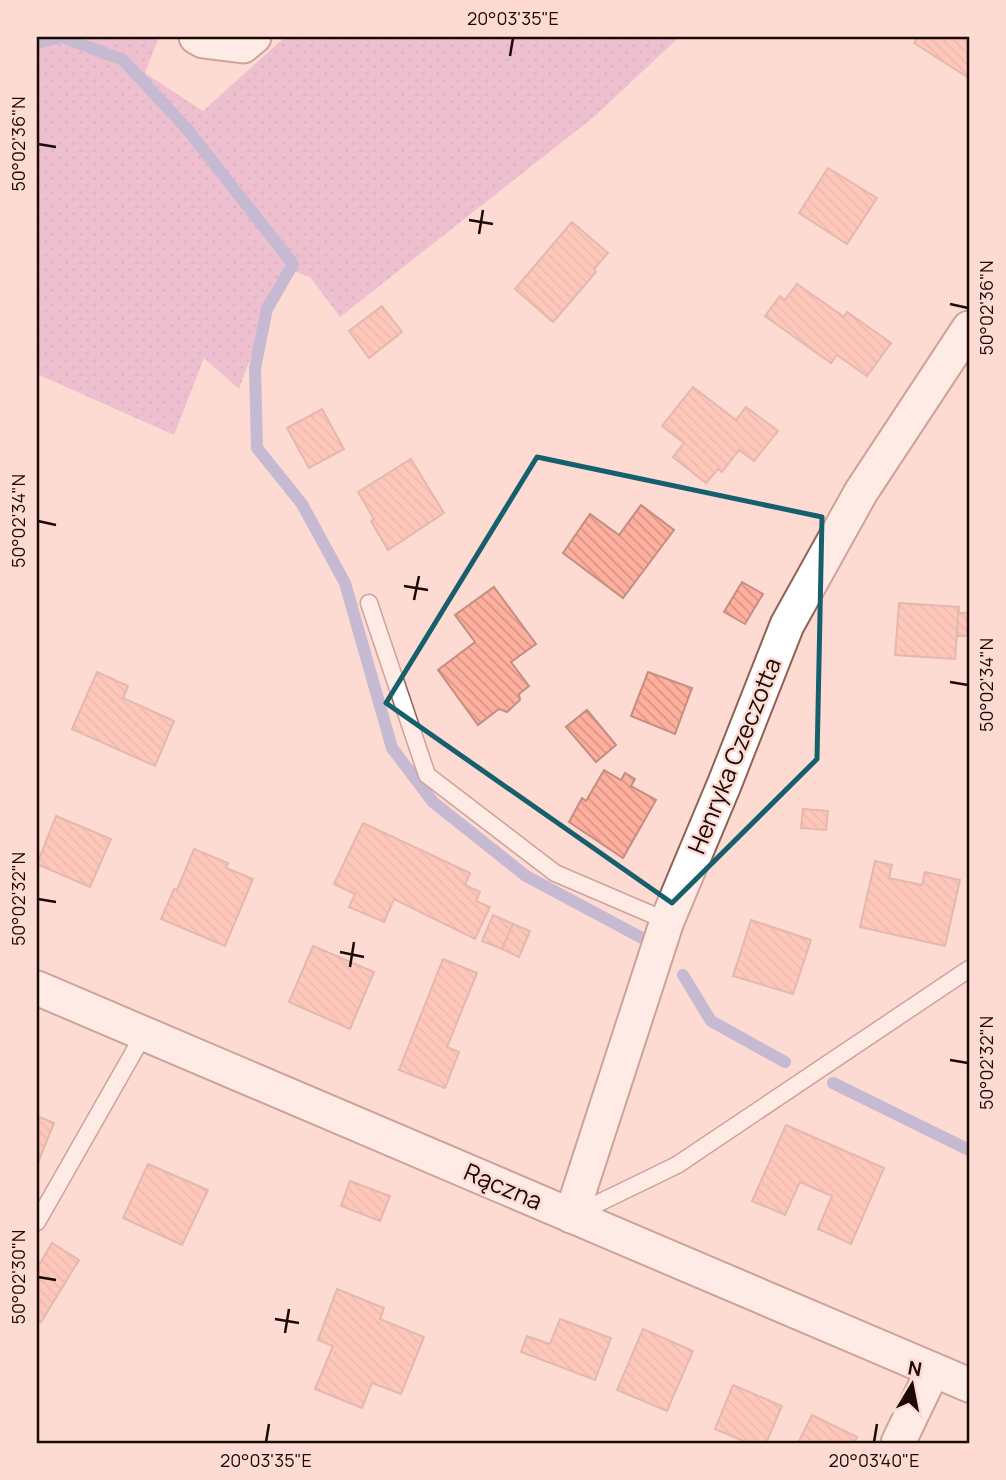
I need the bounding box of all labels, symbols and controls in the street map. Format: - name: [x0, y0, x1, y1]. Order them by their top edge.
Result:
- text: 20°03'35"E: [467, 6, 559, 30]
- text: 50°02'36"N: [6, 96, 30, 192]
- text: 50°02'36"N: [974, 260, 998, 356]
- text: 50°02'34"N: [6, 474, 30, 568]
- text: 50°02'34"N: [974, 638, 998, 732]
- street label: Henryka Czeczotta: [679, 652, 788, 858]
- text: 50°02'32"N: [6, 852, 30, 946]
- text: 50°02'32"N: [974, 1016, 998, 1110]
- street label: Rączna: [459, 1154, 548, 1217]
- text: 50°02'30"N: [6, 1230, 30, 1324]
- north arrow: [876, 1350, 946, 1420]
- text: N: [906, 1354, 924, 1382]
- text: 20°03'35"E: [220, 1448, 312, 1472]
- text: 20°03'40"E: [829, 1448, 919, 1472]

